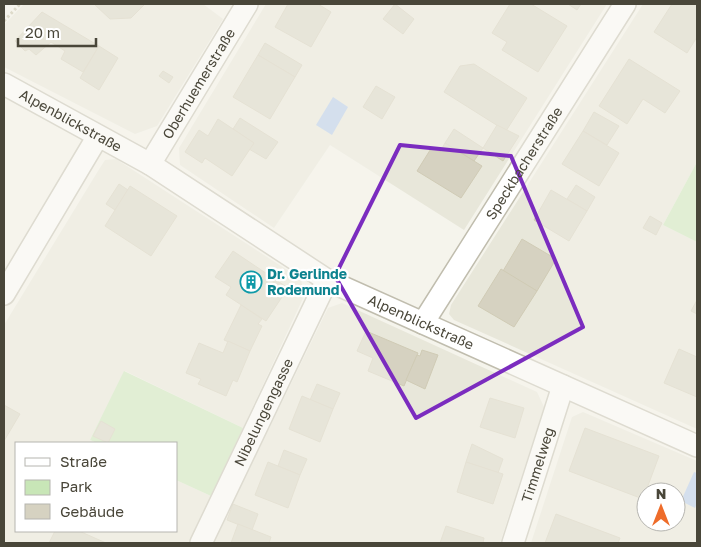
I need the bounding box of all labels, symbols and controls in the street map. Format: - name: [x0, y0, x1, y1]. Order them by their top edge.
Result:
- scale bar: [18, 15, 95, 47]
- text: 20 m: [25, 23, 60, 41]
- street label: Oberhuemerstraße: [158, 25, 238, 142]
- street label: Alpenblickstraße: [17, 85, 125, 155]
- street label: Speckbacherstraße: [482, 103, 566, 223]
- place label: Dr. Gerlinde Rodemund: [267, 265, 347, 298]
- building icon: Dr. Gerlinde Rodemund: [239, 270, 263, 294]
- street label: Alpenblickstraße: [366, 291, 477, 353]
- street label: Nibelungengasse: [230, 355, 296, 469]
- street label: Timmelweg: [518, 425, 557, 504]
- legend: [15, 442, 178, 532]
- text: Straße: [60, 452, 107, 470]
- text: Park: [60, 477, 93, 495]
- north arrow: [636, 482, 686, 532]
- text: N: [656, 485, 666, 502]
- text: Gebäude: [60, 502, 124, 520]

